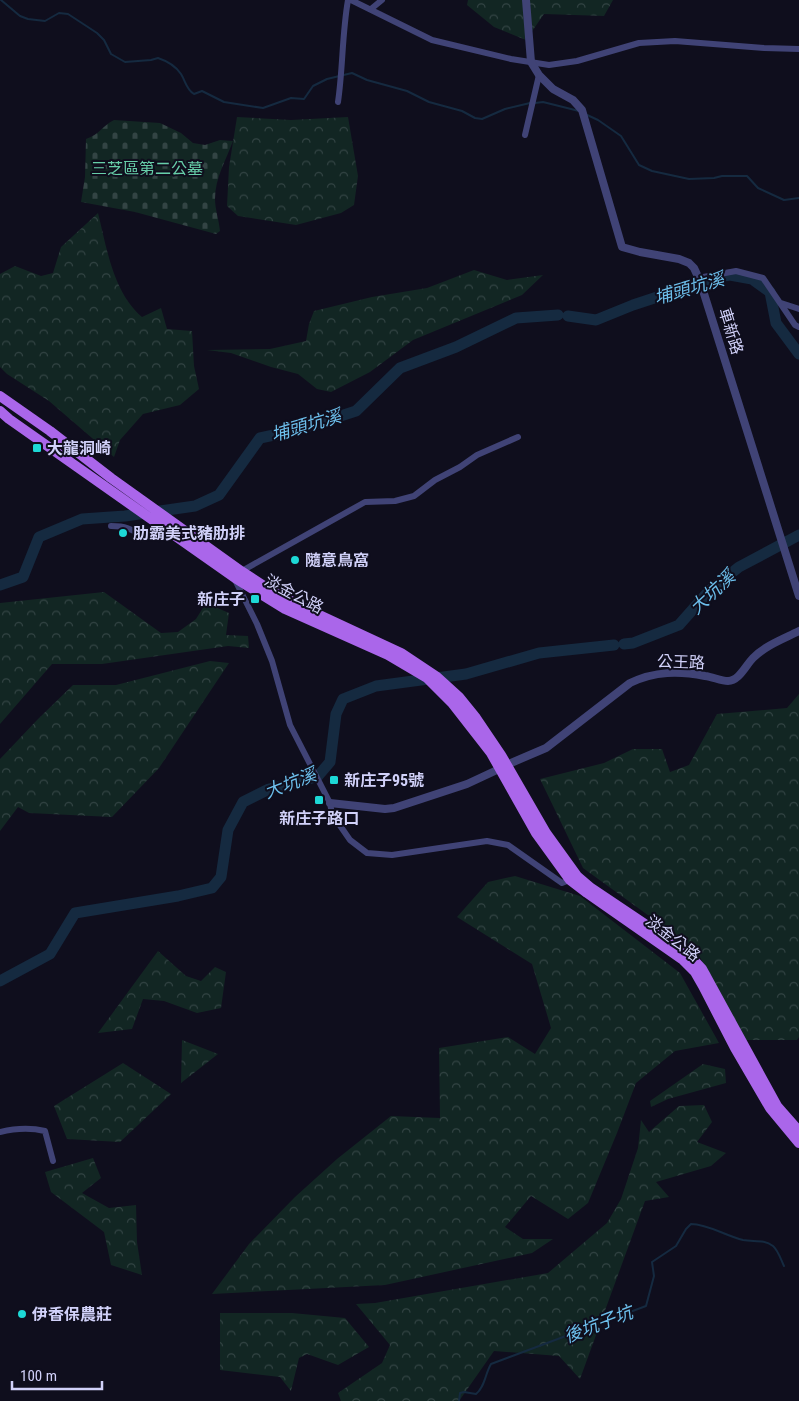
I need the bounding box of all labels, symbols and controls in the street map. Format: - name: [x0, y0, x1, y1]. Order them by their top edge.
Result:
- park label: 三芝區第二公墓: [91, 159, 203, 178]
- water label: 埔頭坑溪: [652, 267, 729, 308]
- street label: 車新路: [715, 305, 747, 357]
- water label: 埔頭坑溪: [269, 404, 346, 445]
- place label: 大龍洞崎: [47, 439, 111, 458]
- marker: 大龍洞崎: [31, 442, 43, 454]
- place label: 肋霸美式豬肋排: [133, 524, 245, 543]
- marker: 肋霸美式豬肋排: [117, 527, 129, 539]
- place label: 隨意鳥窩: [305, 551, 369, 570]
- marker: 隨意鳥窩: [289, 554, 301, 566]
- water label: 大坑溪: [685, 564, 741, 618]
- street label: 淡金公路: [261, 571, 327, 617]
- place label: 新庄子: [197, 590, 245, 609]
- marker: 新庄子: [249, 593, 261, 605]
- street label: 公王路: [657, 652, 705, 672]
- water label: 大坑溪: [261, 762, 322, 802]
- place label: 新庄子95號: [344, 771, 424, 790]
- marker: 新庄子95號: [328, 774, 340, 786]
- marker: 新庄子路口: [313, 794, 325, 806]
- place label: 新庄子路口: [279, 809, 359, 828]
- street label: 淡金公路: [642, 911, 704, 965]
- water label: 後坑子坑: [561, 1300, 638, 1347]
- place label: 伊香保農莊: [31, 1305, 112, 1324]
- marker: 伊香保農莊: [16, 1308, 28, 1320]
- scale bar: [12, 1358, 102, 1390]
- text: 100 m: [20, 1367, 57, 1385]

